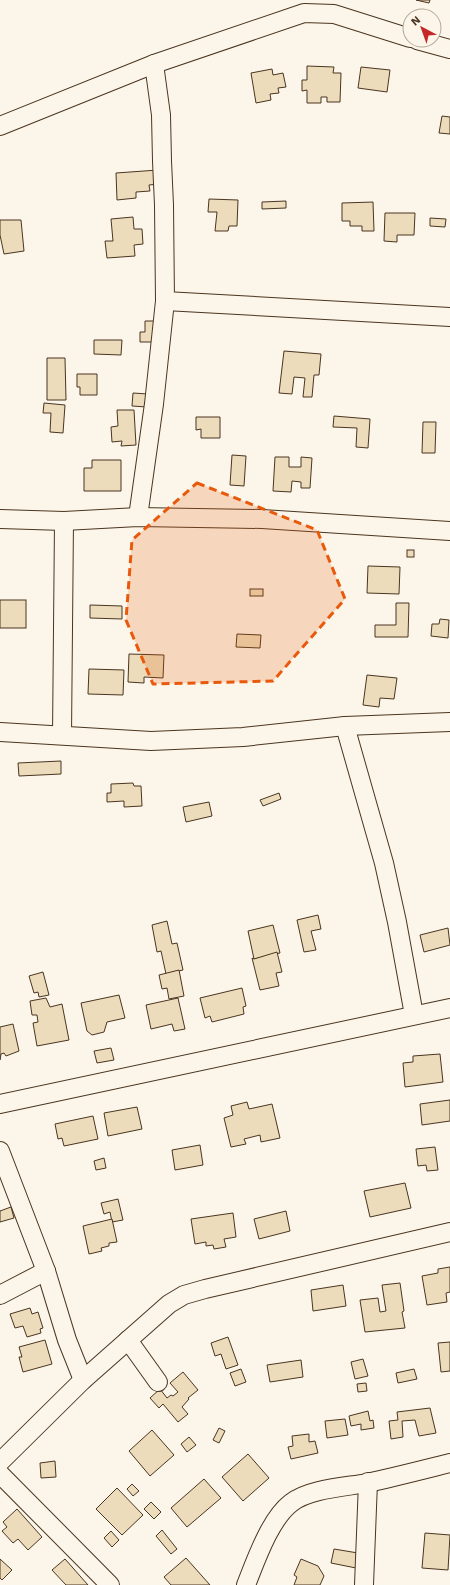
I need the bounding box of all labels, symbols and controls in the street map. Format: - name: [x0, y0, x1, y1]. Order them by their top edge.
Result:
- north arrow: [402, 8, 442, 48]
- text: N: [408, 13, 423, 28]

